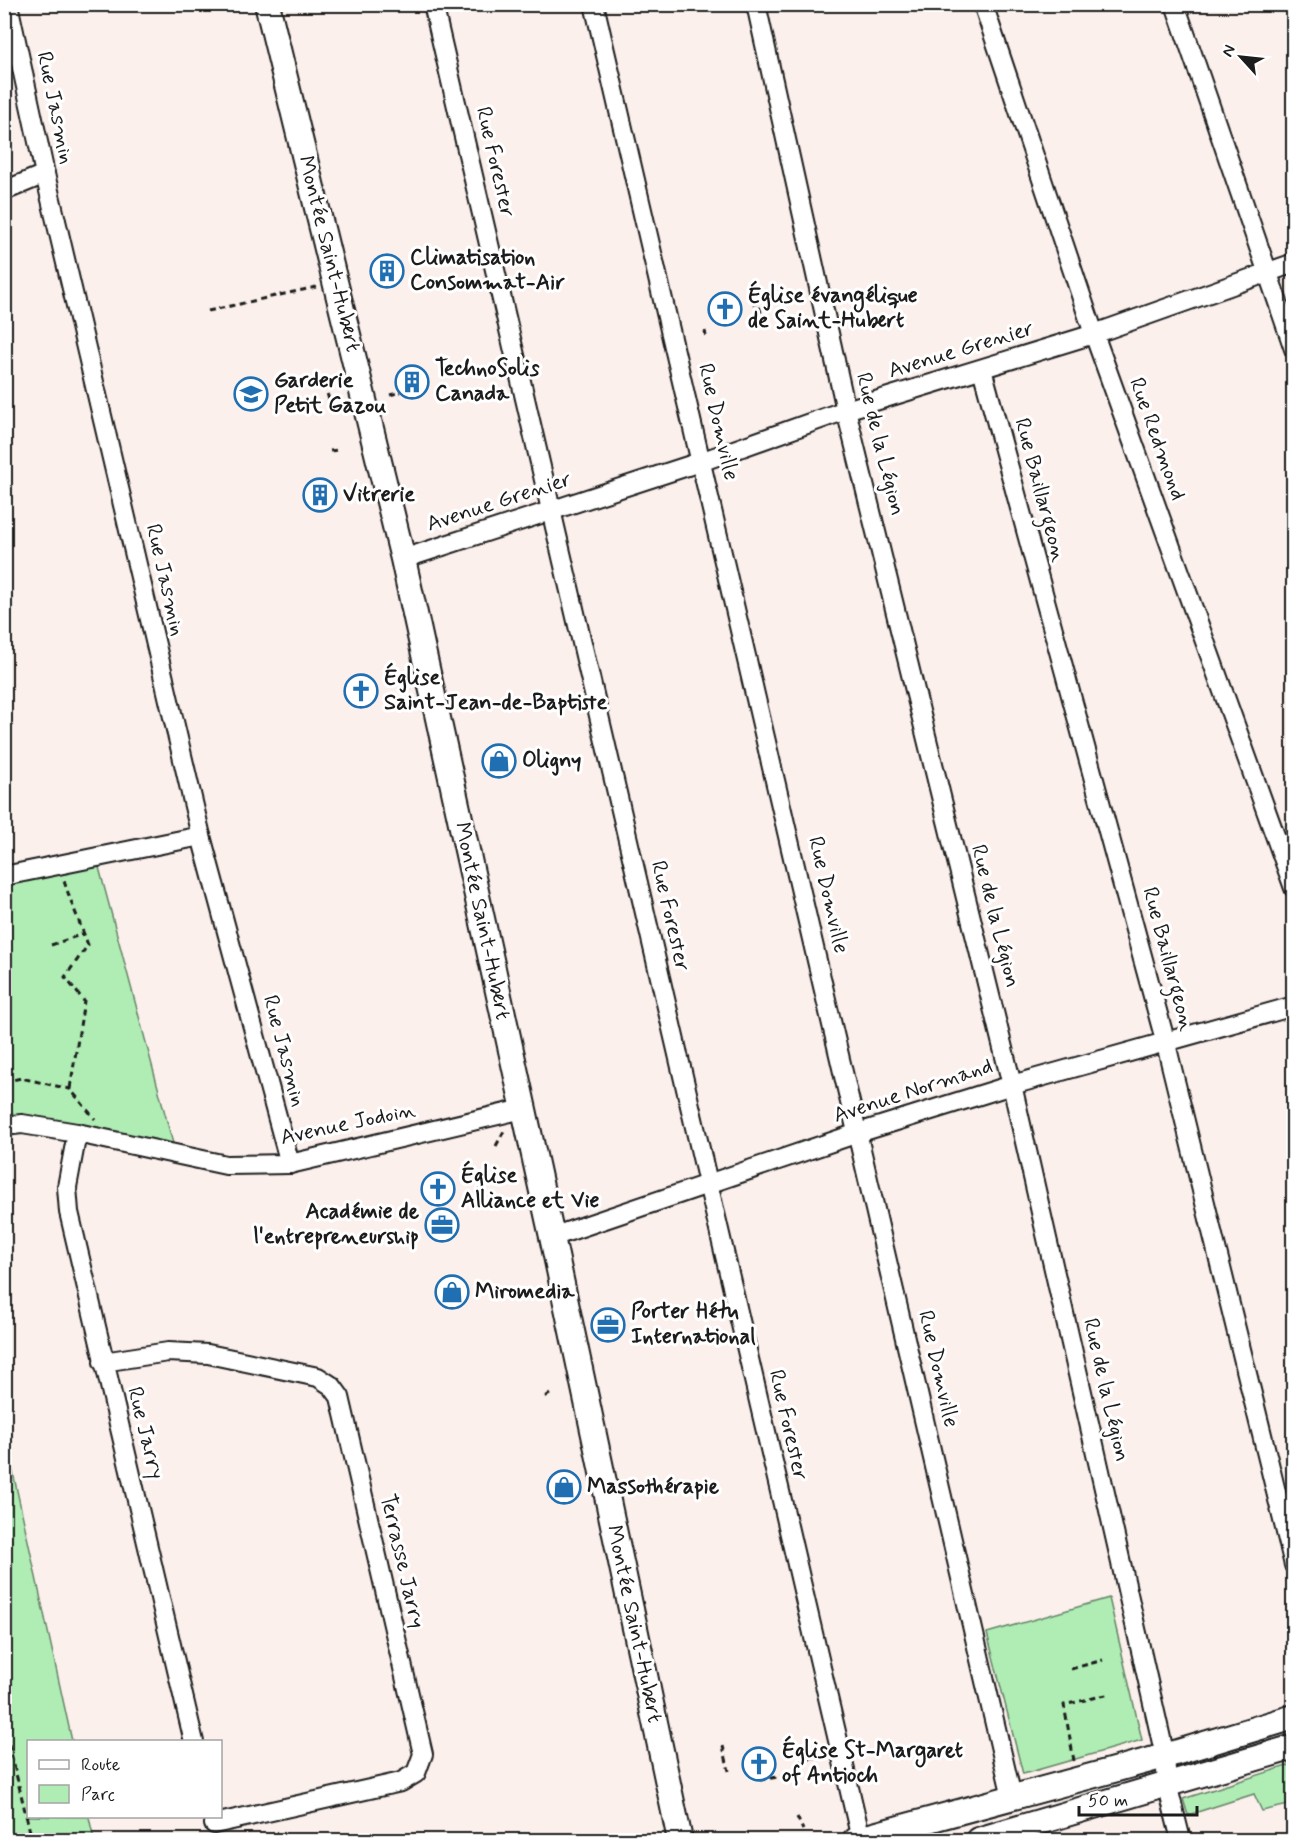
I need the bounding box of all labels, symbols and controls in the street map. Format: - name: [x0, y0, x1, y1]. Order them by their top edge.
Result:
- north arrow: [1211, 27, 1271, 87]
- text: N: [1217, 41, 1241, 60]
- street label: Rue Jasmin: [29, 49, 81, 167]
- street label: Rue Forester: [469, 104, 521, 220]
- street label: Montée Saint-Hubert: [291, 153, 367, 355]
- place label: Climatisation Consommat-Air: [410, 244, 566, 297]
- building icon: Climatisation Consommat-Air: [369, 253, 405, 289]
- place label: Église évangélique de Saint-Hubert: [748, 280, 918, 335]
- church icon: Église évangélique de Saint-Hubert: [707, 291, 743, 327]
- street label: Avenue Grenier: [885, 315, 1037, 385]
- place label: TechnoSolis Canada: [435, 355, 540, 408]
- street label: Rue Domville: [691, 361, 745, 483]
- building icon: TechnoSolis Canada: [394, 364, 430, 400]
- place label: Garderie Petit Gazou: [274, 367, 386, 420]
- street label: Rue de la Légion: [848, 370, 911, 519]
- street label: Rue Redmond: [1122, 374, 1192, 504]
- school or university icon: Garderie Petit Gazou: [233, 376, 269, 412]
- street label: Rue Baillargeon: [1004, 415, 1073, 566]
- street label: Avenue Grenier: [423, 465, 575, 539]
- building icon: Vitrerie: [302, 477, 338, 513]
- place label: Vitrerie: [343, 481, 415, 509]
- street label: Rue Jasmin: [138, 521, 192, 639]
- place label: Église Saint-Jean-de-Baptiste: [384, 662, 608, 717]
- church icon: Église Saint-Jean-de-Baptiste: [343, 673, 379, 709]
- shop icon: Oligny: [481, 743, 517, 779]
- place label: Oligny: [522, 747, 581, 776]
- street label: Montée Saint-Hubert: [447, 820, 517, 1022]
- street label: Rue Domville: [801, 834, 855, 956]
- street label: Rue de la Légion: [963, 842, 1026, 991]
- street label: Rue Forester: [644, 858, 696, 974]
- street label: Rue Baillargeon: [1132, 884, 1201, 1035]
- street label: Rue Jasmin: [256, 992, 312, 1110]
- street label: Avenue Normand: [830, 1052, 996, 1130]
- street label: Avenue Jodoin: [278, 1096, 418, 1152]
- place label: Église Alliance et Vie: [461, 1160, 599, 1215]
- church icon: Église Alliance et Vie: [420, 1171, 456, 1207]
- place label: Académie de l'entrepreneurship: [254, 1198, 420, 1251]
- office icon: Académie de l'entrepreneurship: [424, 1207, 460, 1243]
- shop icon: Miromedia: [434, 1274, 470, 1310]
- place label: Miromedia: [475, 1278, 575, 1306]
- place label: Porter Hétu International: [631, 1298, 756, 1351]
- office icon: Porter Hétu International: [590, 1307, 626, 1343]
- street label: Rue Domville: [911, 1308, 965, 1430]
- street label: Rue de la Légion: [1075, 1316, 1136, 1465]
- street label: Rue Forester: [762, 1367, 814, 1483]
- street label: Rue Jarry: [120, 1384, 170, 1482]
- shop icon: Massothérapie: [546, 1469, 582, 1505]
- place label: Massothérapie: [587, 1473, 720, 1501]
- street label: Terrasse Jarry: [373, 1491, 431, 1631]
- street label: Montée Saint-Hubert: [599, 1523, 669, 1725]
- place label: Église St-Margaret of Antioch: [782, 1735, 963, 1790]
- legend: [27, 1740, 222, 1818]
- church icon: Église St-Margaret of Antioch: [741, 1746, 777, 1782]
- text: Route: [81, 1753, 120, 1777]
- scale bar: [1079, 1779, 1198, 1817]
- text: Parc: [81, 1783, 115, 1807]
- text: 50 m: [1088, 1789, 1128, 1813]

